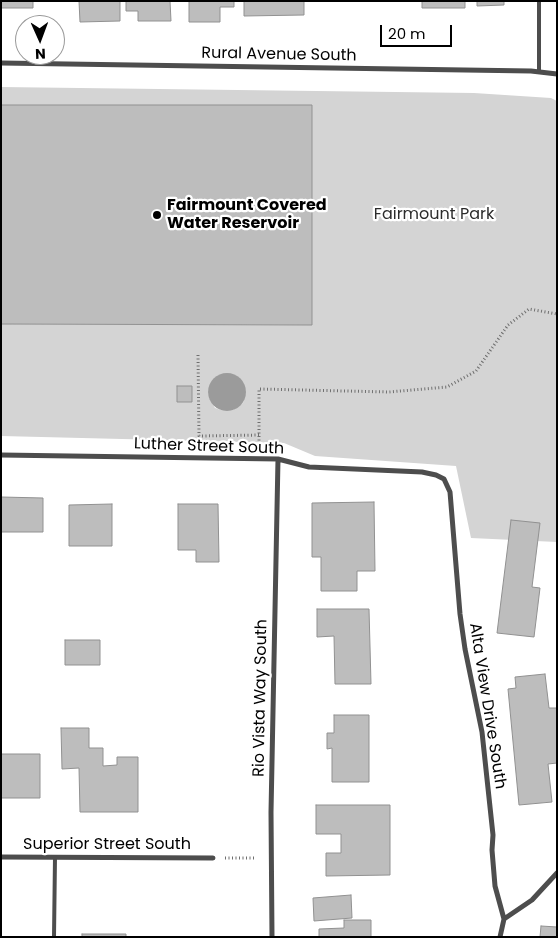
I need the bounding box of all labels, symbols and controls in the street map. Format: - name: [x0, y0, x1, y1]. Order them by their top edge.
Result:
- north arrow: [15, 15, 65, 65]
- scale bar: [383, 15, 456, 47]
- text: 20 m: [388, 23, 426, 44]
- text: N: [35, 44, 46, 64]
- street label: Rural Avenue South: [201, 44, 357, 66]
- place label: Fairmount Covered Water Reservoir: [167, 196, 327, 234]
- park label: Fairmount Park: [374, 205, 494, 225]
- marker: Fairmount Covered Water Reservoir: [151, 209, 163, 221]
- street label: Luther Street South: [133, 435, 285, 459]
- street label: Rio Vista Way South: [250, 619, 272, 777]
- street label: Alta View Drive South: [464, 622, 510, 790]
- street label: Superior Street South: [23, 835, 191, 855]

